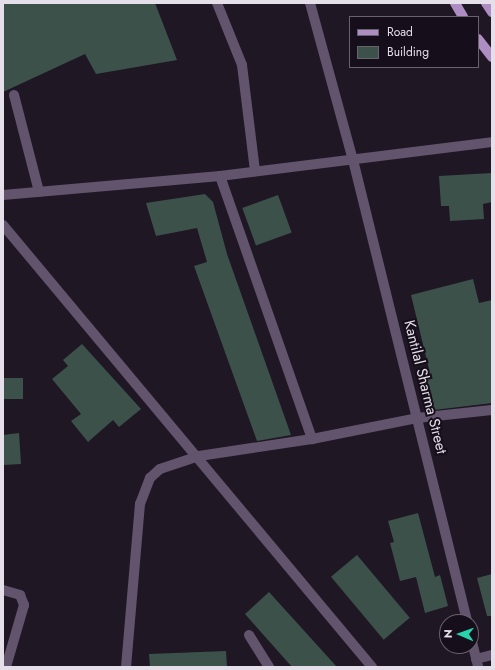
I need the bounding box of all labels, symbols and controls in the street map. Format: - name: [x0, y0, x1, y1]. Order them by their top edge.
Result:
- legend: [349, 16, 479, 68]
- text: Road: [387, 23, 413, 41]
- text: Building: [387, 43, 429, 61]
- street label: Kantilal Sharma Street: [400, 318, 450, 456]
- north arrow: [439, 614, 479, 654]
- text: N: [440, 629, 456, 638]

